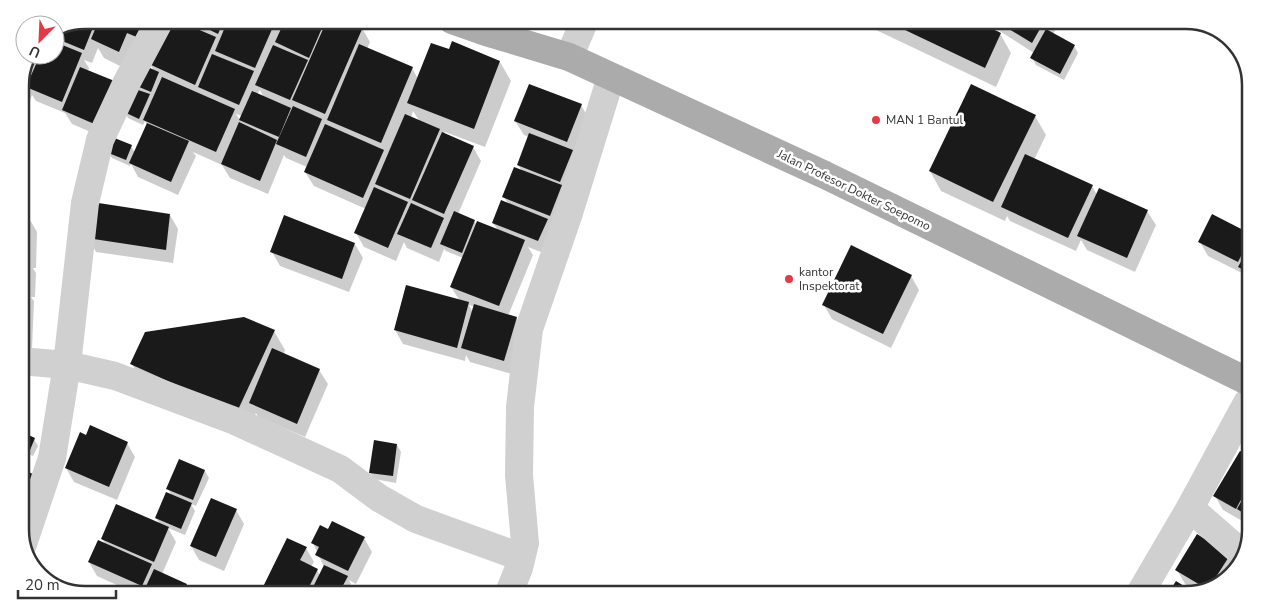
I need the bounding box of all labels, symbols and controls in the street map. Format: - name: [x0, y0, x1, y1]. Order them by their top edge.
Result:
- north arrow: [15, 15, 65, 65]
- text: U: [26, 41, 44, 62]
- place label: MAN 1 Bantul: [886, 112, 963, 128]
- marker: MAN 1 Bantul: [870, 114, 882, 126]
- street label: Jalan Profesor Dokter Soepomo: [774, 145, 934, 234]
- place label: kantor Inspektorat: [799, 264, 860, 294]
- marker: kantor Inspektorat: [783, 273, 795, 285]
- scale bar: [18, 568, 115, 600]
- text: 20 m: [25, 575, 60, 595]

